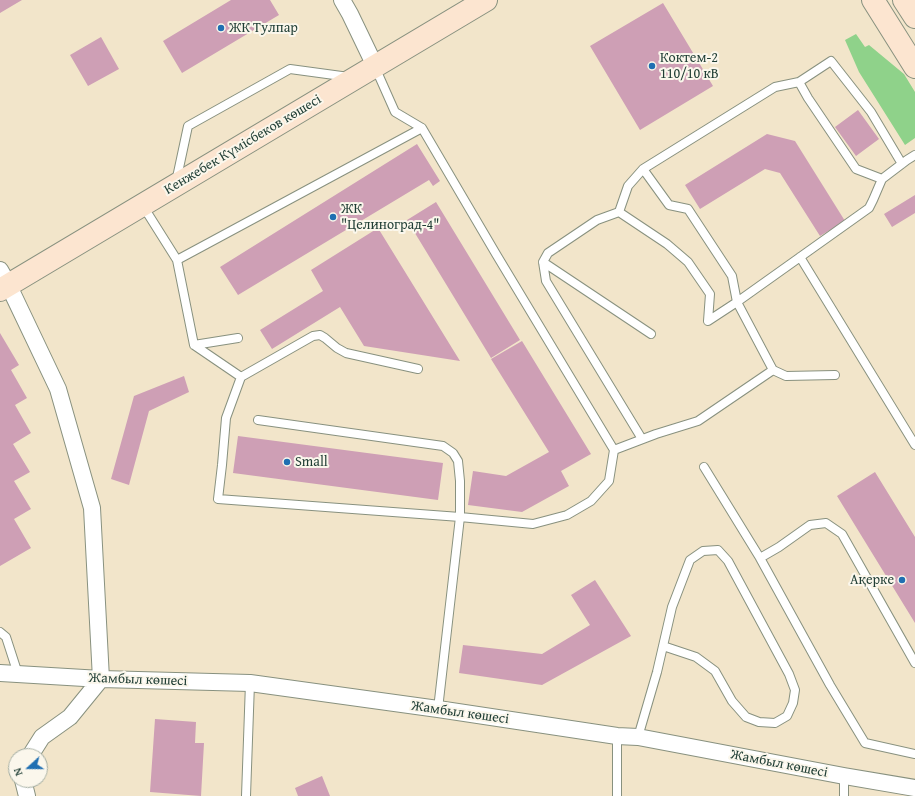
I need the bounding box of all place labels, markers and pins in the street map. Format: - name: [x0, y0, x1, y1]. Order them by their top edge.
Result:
- place label: ЖК Тулпар: [229, 20, 298, 36]
- marker: ЖК Тулпар: [216, 23, 226, 33]
- place label: Коктем-2 110/10 кВ: [660, 50, 719, 82]
- marker: Коктем-2 110/10 кВ: [647, 61, 657, 71]
- place label: ЖК "Целиноград-4": [341, 201, 439, 234]
- marker: ЖК "Целиноград-4": [328, 212, 338, 222]
- place label: Small: [295, 454, 328, 470]
- marker: Small: [282, 457, 292, 467]
- place label: Ақерке: [850, 572, 894, 588]
- marker: Ақерке: [897, 575, 907, 585]

